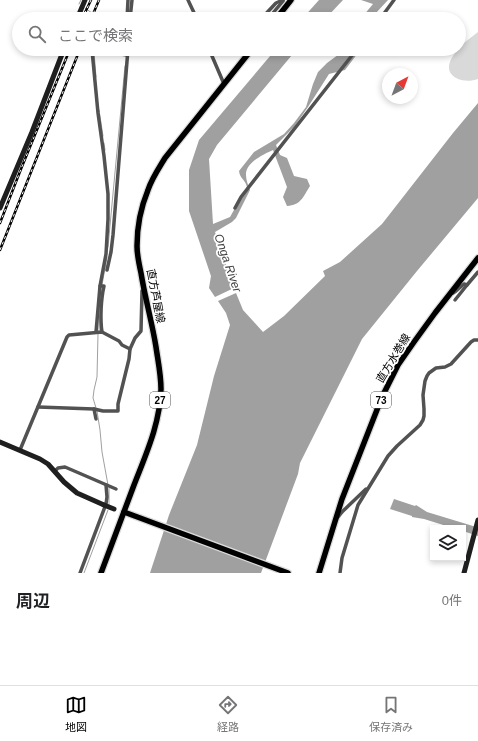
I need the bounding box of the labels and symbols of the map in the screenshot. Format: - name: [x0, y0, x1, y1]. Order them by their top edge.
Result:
- north arrow: [382, 68, 418, 104]
- water label: Onga River: [211, 232, 245, 295]
- street label: 直方芦屋線: [145, 268, 167, 324]
- street label: 直方水巻線: [374, 331, 412, 385]
- road number: 27: [150, 392, 170, 408]
- road number: 73: [371, 392, 391, 408]

